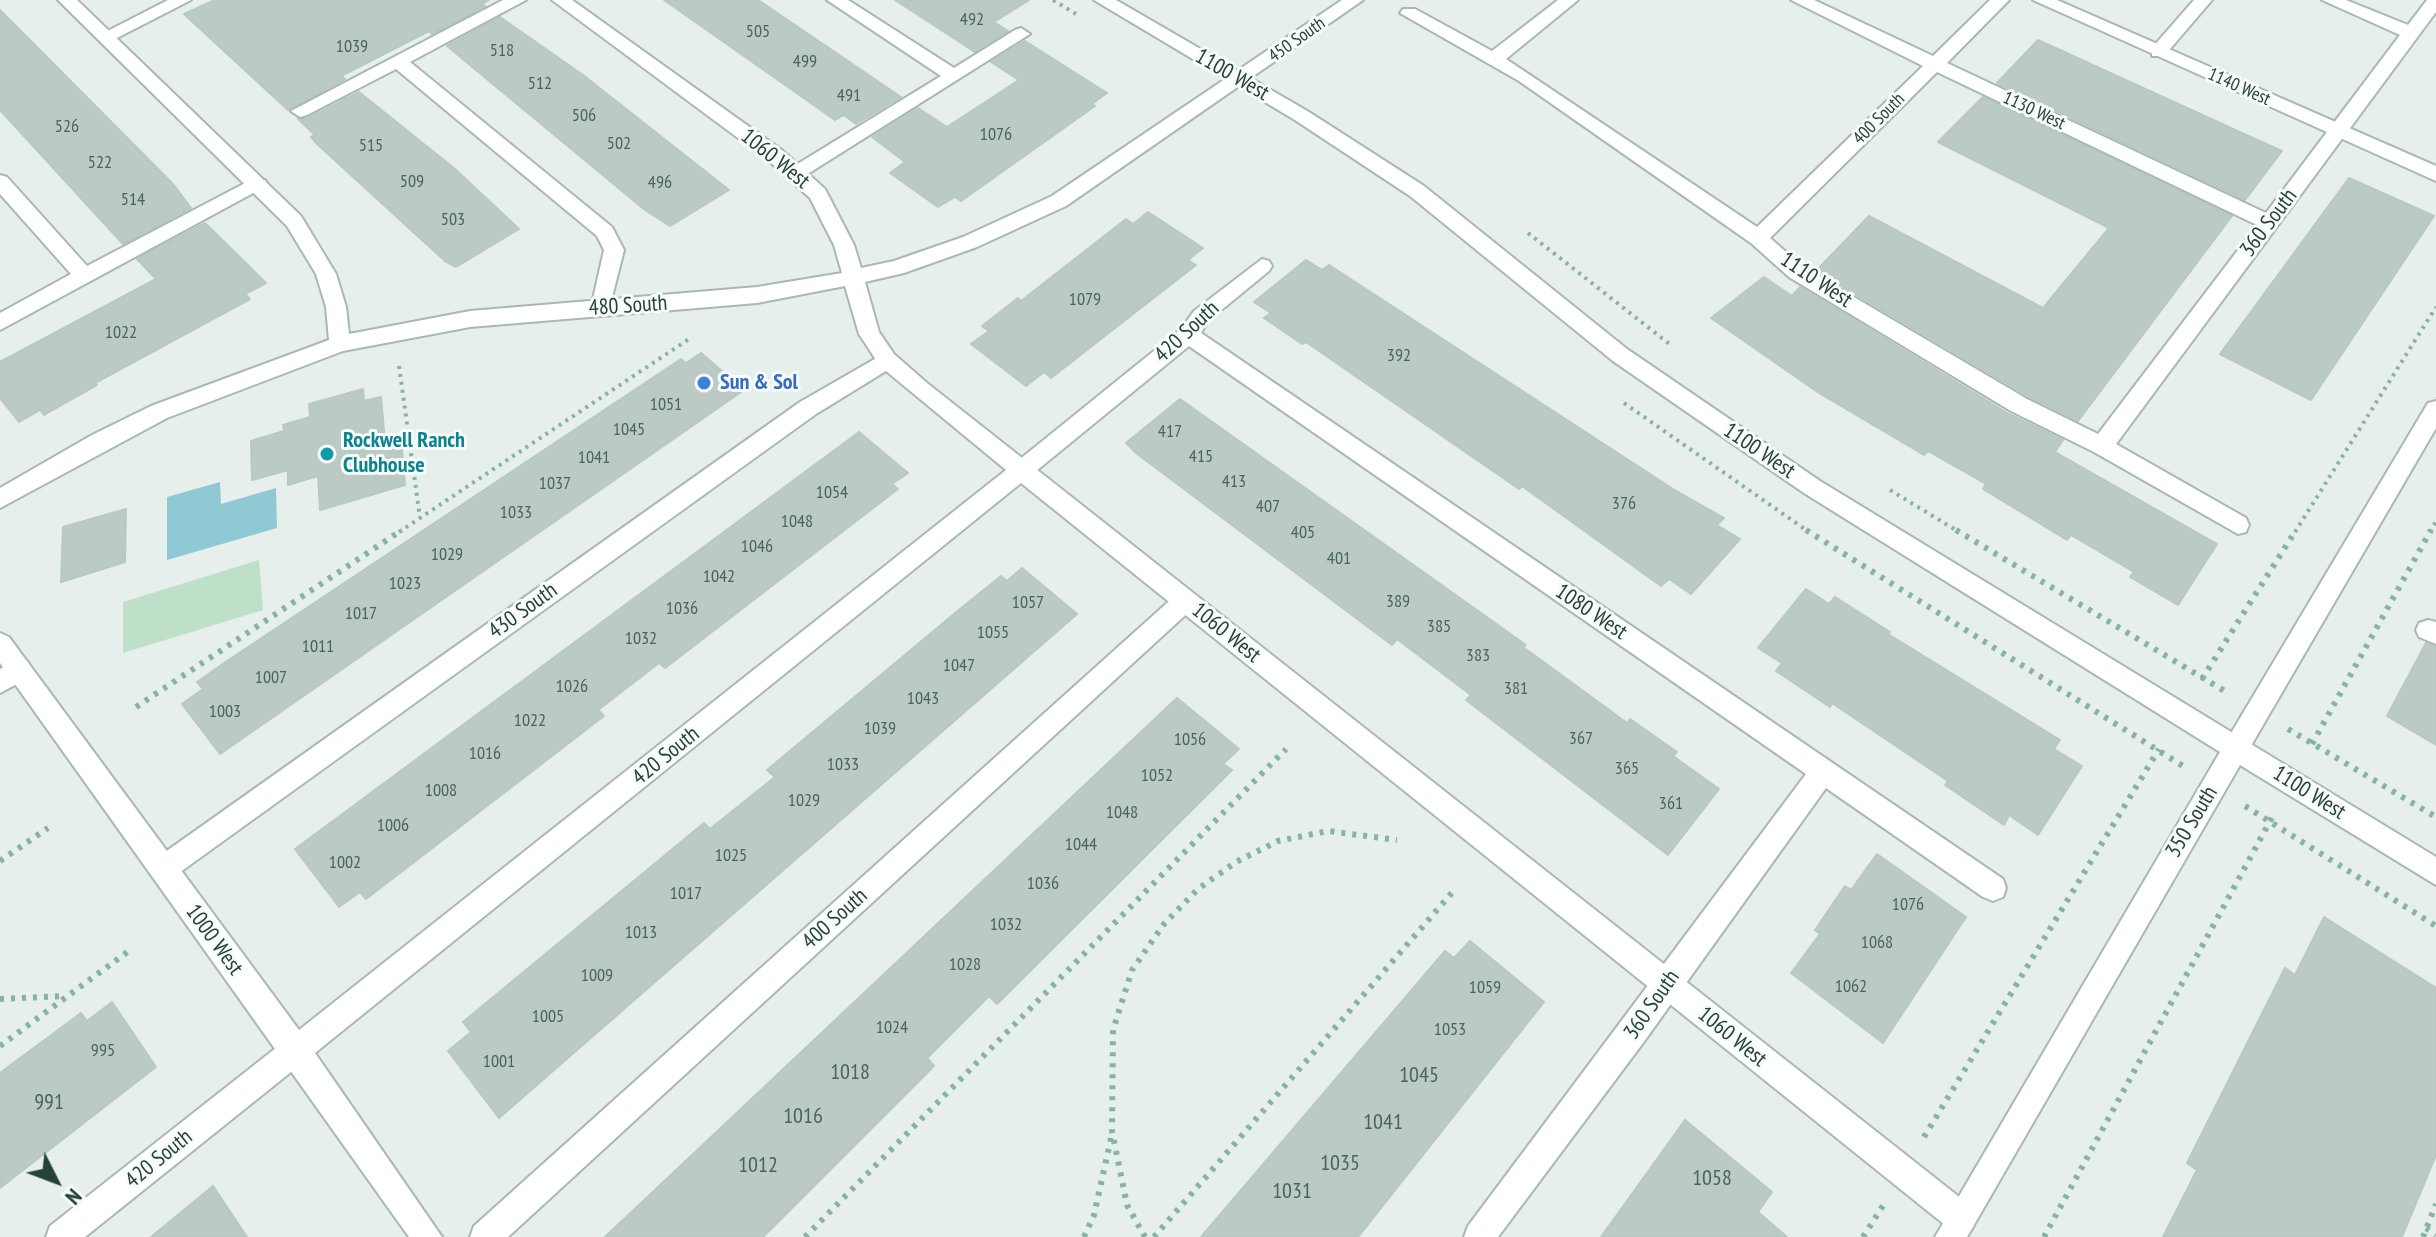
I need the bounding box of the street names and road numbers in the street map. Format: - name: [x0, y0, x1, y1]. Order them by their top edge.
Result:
- street label: 450 South: [1264, 13, 1330, 67]
- street label: 1100 West: [1190, 43, 1274, 107]
- street label: 1140 West: [2204, 64, 2274, 110]
- street label: 1130 West: [1999, 87, 2069, 135]
- street label: 400 South: [1849, 89, 1909, 149]
- street label: 1060 West: [735, 123, 815, 195]
- street label: 360 South: [2235, 184, 2303, 262]
- street label: 1110 West: [1775, 246, 1857, 314]
- street label: 480 South: [588, 290, 668, 322]
- street label: 420 South: [1149, 296, 1225, 368]
- street label: 1100 West: [1718, 417, 1800, 485]
- street label: 430 South: [483, 577, 563, 645]
- street label: 1080 West: [1550, 578, 1632, 646]
- street label: 1060 West: [1186, 597, 1266, 669]
- street label: 420 South: [627, 721, 705, 791]
- street label: 1100 West: [2268, 760, 2350, 826]
- street label: 350 South: [2160, 782, 2224, 862]
- street label: 400 South: [797, 883, 873, 955]
- street label: 1000 West: [180, 900, 248, 980]
- street label: 360 South: [1619, 965, 1685, 1045]
- street label: 1060 West: [1692, 1001, 1772, 1073]
- street label: 420 South: [120, 1124, 198, 1194]

